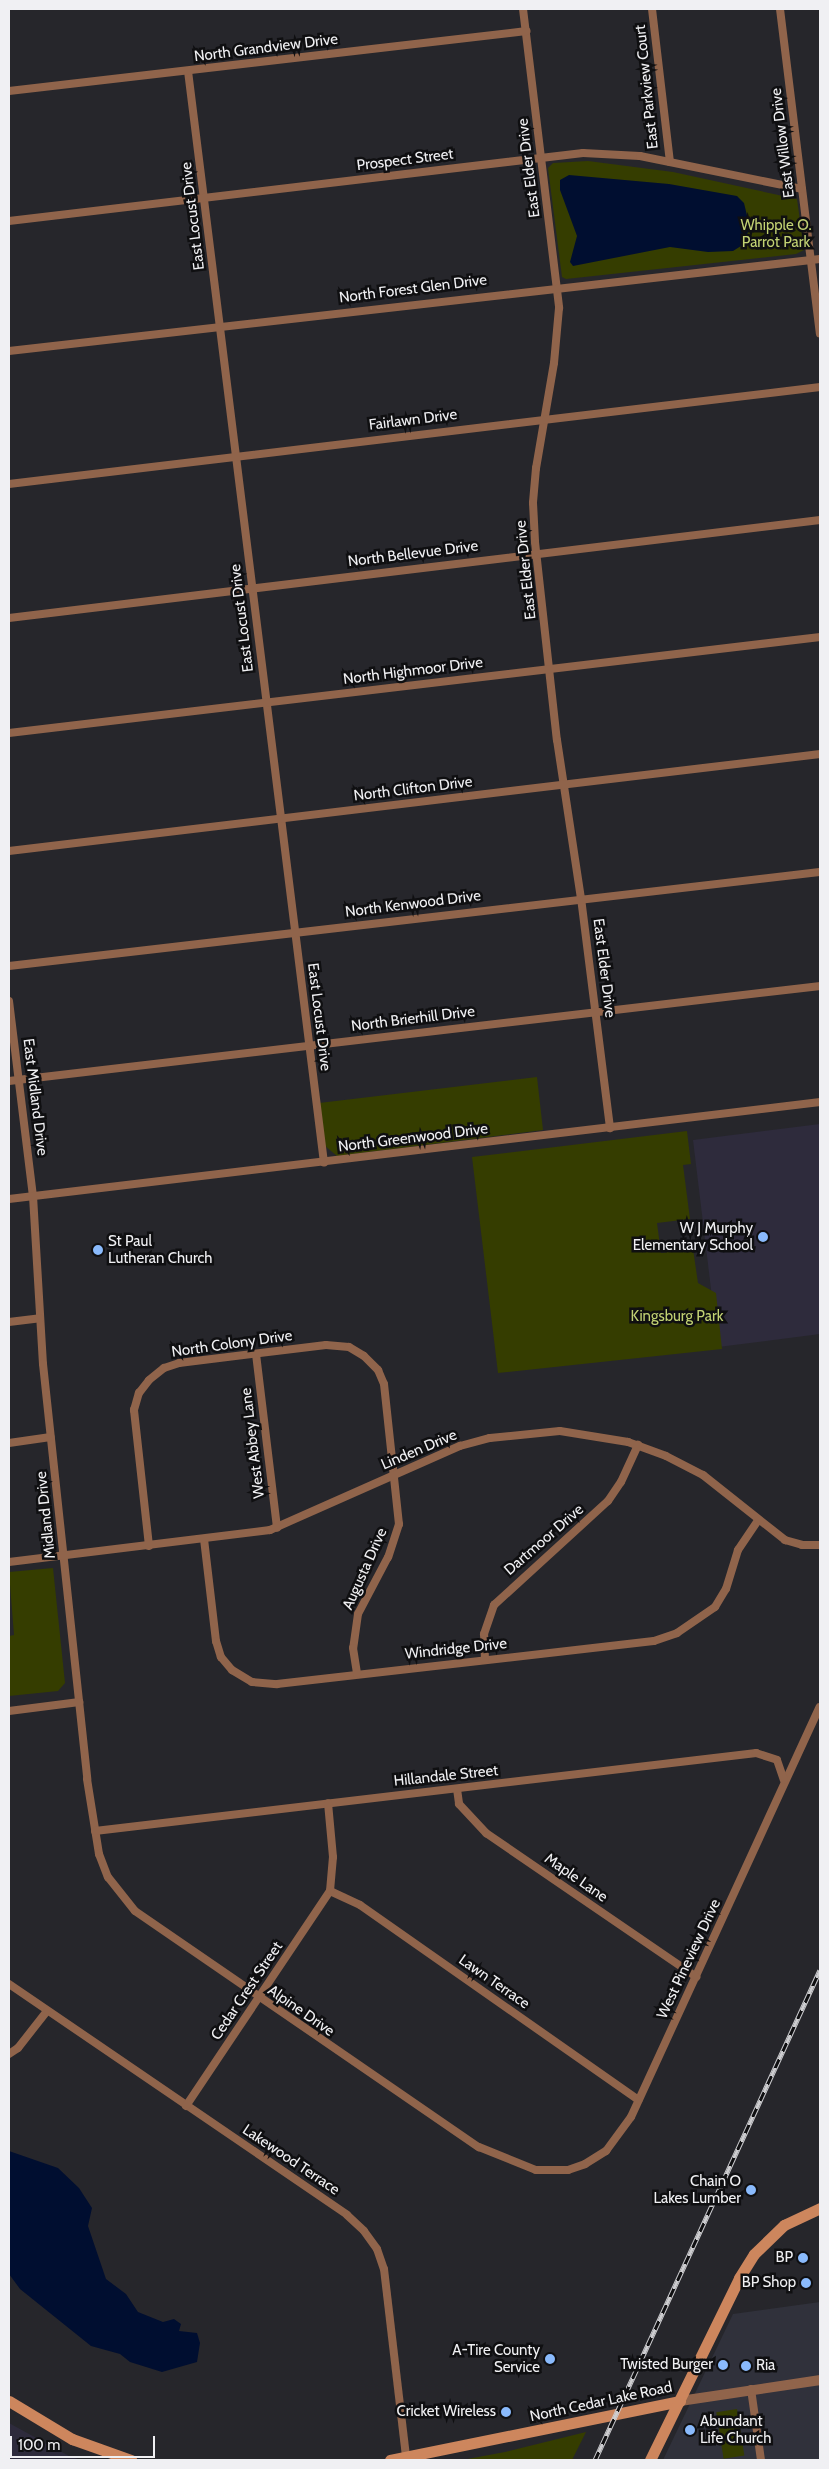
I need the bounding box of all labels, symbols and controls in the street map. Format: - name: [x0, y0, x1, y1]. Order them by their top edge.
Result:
- street label: East Parkview Court: [632, 24, 662, 150]
- street label: North Grandview Drive: [193, 30, 339, 66]
- street label: East Willow Drive: [767, 87, 799, 199]
- street label: East Elder Drive: [514, 117, 544, 219]
- street label: Prospect Street: [356, 145, 454, 175]
- street label: East Locust Drive: [177, 161, 209, 271]
- park label: Whipple O. Parrot Park: [740, 216, 812, 251]
- street label: North Forest Glen Drive: [338, 271, 488, 307]
- street label: Fairlawn Drive: [368, 406, 458, 434]
- street label: East Elder Drive: [512, 519, 540, 621]
- street label: North Bellevue Drive: [347, 537, 479, 571]
- street label: East Locust Drive: [226, 563, 258, 673]
- street label: North Highmoor Drive: [342, 654, 484, 688]
- street label: North Clifton Drive: [353, 773, 473, 805]
- street label: North Kenwood Drive: [344, 887, 482, 921]
- street label: East Elder Drive: [589, 917, 619, 1019]
- street label: East Locust Drive: [303, 962, 335, 1072]
- street label: North Brierhill Drive: [350, 1002, 476, 1036]
- street label: East Midland Drive: [19, 1037, 51, 1157]
- street label: North Greenwood Drive: [337, 1120, 489, 1156]
- place label: W J Murphy Elementary School: [633, 1219, 753, 1254]
- marker: W J Murphy Elementary School: [757, 1231, 769, 1243]
- place label: St Paul Lutheran Church: [108, 1232, 212, 1267]
- marker: St Paul Lutheran Church: [92, 1244, 104, 1256]
- park label: Kingsburg Park: [631, 1308, 723, 1326]
- street label: North Colony Drive: [171, 1327, 293, 1361]
- street label: West Abbey Lane: [237, 1387, 269, 1499]
- street label: Linden Drive: [378, 1426, 460, 1474]
- street label: Midland Drive: [32, 1470, 60, 1560]
- street label: Dartmoor Drive: [501, 1501, 587, 1579]
- street label: Augusta Drive: [339, 1525, 391, 1613]
- street label: Windridge Drive: [404, 1635, 508, 1663]
- street label: Hillandale Street: [393, 1762, 499, 1790]
- street label: Maple Lane: [541, 1850, 611, 1906]
- street label: West Pineview Drive: [653, 1896, 725, 2022]
- street label: Cedar Crest Street: [207, 1938, 287, 2044]
- street label: Lawn Terrace: [455, 1951, 533, 2013]
- street label: Alpine Drive: [264, 1981, 338, 2041]
- street label: Lakewood Terrace: [239, 2121, 343, 2199]
- place label: Chain O Lakes Lumber: [653, 2172, 741, 2207]
- marker: Chain O Lakes Lumber: [745, 2184, 757, 2196]
- place label: BP: [775, 2249, 793, 2267]
- marker: BP: [797, 2252, 809, 2264]
- place label: BP Shop: [742, 2274, 796, 2292]
- marker: BP Shop: [800, 2277, 812, 2289]
- place label: A-Tire County Service: [452, 2341, 540, 2376]
- marker: A-Tire County Service: [544, 2353, 556, 2365]
- place label: Twisted Burger: [620, 2356, 713, 2374]
- place label: Ria: [756, 2357, 775, 2375]
- marker: Twisted Burger: [717, 2359, 729, 2371]
- marker: Ria: [740, 2360, 752, 2372]
- street label: North Cedar Lake Road: [528, 2378, 674, 2426]
- place label: Cricket Wireless: [397, 2403, 496, 2421]
- marker: Cricket Wireless: [500, 2406, 512, 2418]
- place label: Abundant Life Church: [700, 2412, 771, 2447]
- marker: Abundant Life Church: [684, 2424, 696, 2436]
- scale bar: [12, 2426, 158, 2458]
- text: 100 m: [18, 2436, 60, 2454]

